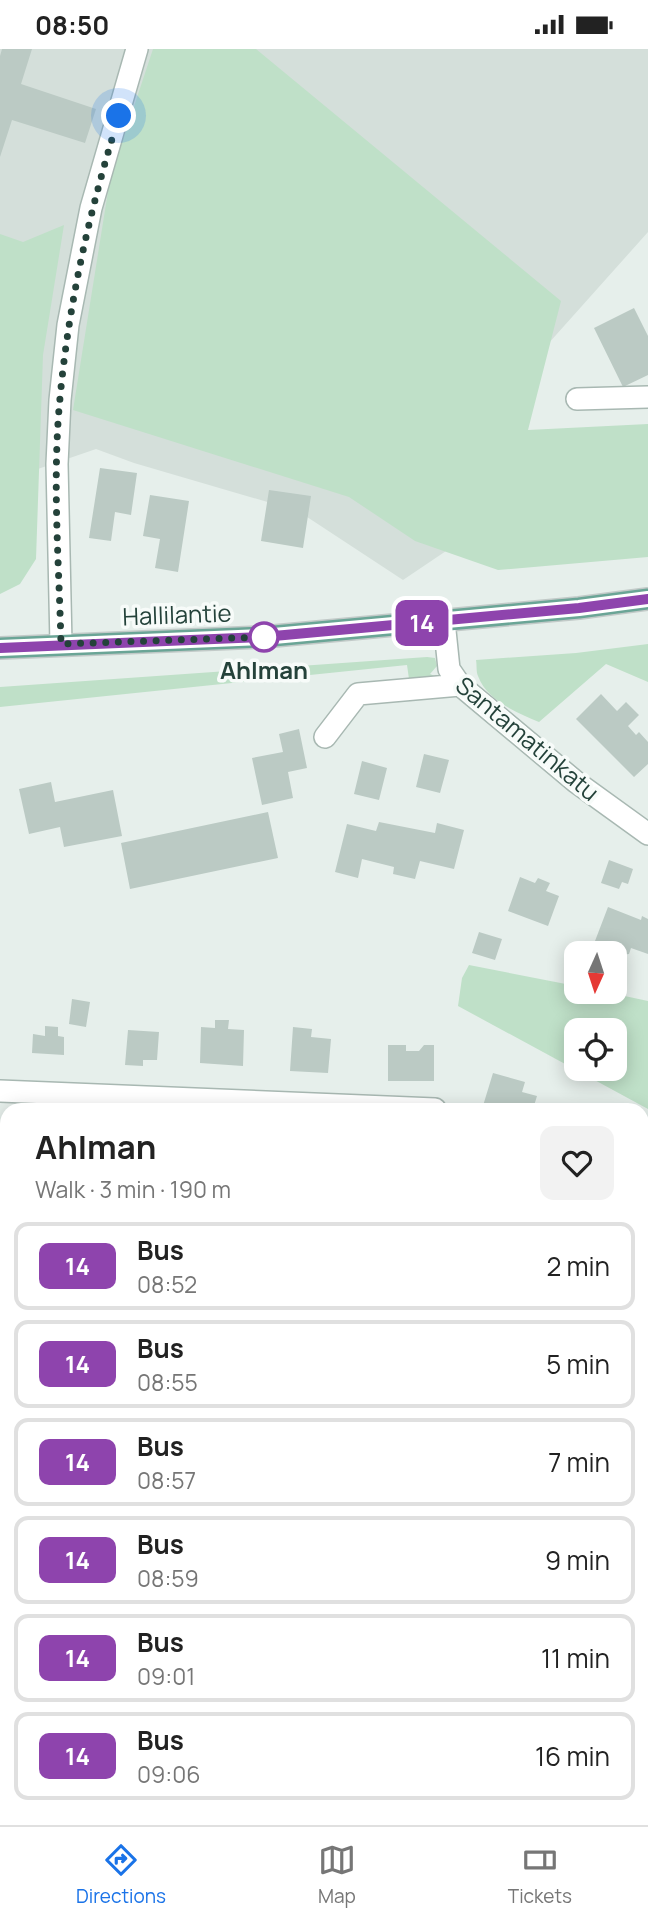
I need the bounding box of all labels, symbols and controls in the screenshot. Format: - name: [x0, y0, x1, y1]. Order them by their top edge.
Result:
- text: 08:50: [35, 7, 109, 43]
- your location: [101, 98, 136, 133]
- street label: Hallilantie: [122, 596, 232, 632]
- line badge: 14: [390, 600, 453, 646]
- text: 14: [409, 606, 435, 639]
- marker: Ahlman: [249, 622, 279, 652]
- place label: Ahlman: [220, 653, 308, 686]
- street label: Santamatinkatu: [449, 668, 607, 808]
- north arrow: [564, 941, 626, 1005]
- map controls: [564, 941, 627, 1081]
- button: locate: [564, 1018, 627, 1081]
- text: Ahlman: [35, 1124, 156, 1169]
- button: heart: [540, 1126, 614, 1200]
- text: Walk · 3 min · 190 m: [35, 1173, 231, 1205]
- text: Bus: [137, 1232, 184, 1268]
- text: 2 min: [546, 1248, 610, 1284]
- text: 14: [65, 1249, 90, 1282]
- text: 08:52: [137, 1268, 197, 1300]
- text: Bus: [137, 1330, 184, 1366]
- text: 5 min: [546, 1346, 610, 1382]
- text: 14: [65, 1347, 90, 1380]
- text: 08:55: [137, 1366, 198, 1398]
- text: Bus: [137, 1428, 184, 1464]
- text: 7 min: [548, 1444, 610, 1480]
- text: 14: [65, 1445, 90, 1478]
- text: 08:57: [137, 1464, 196, 1496]
- text: Bus: [137, 1526, 184, 1562]
- text: 9 min: [545, 1542, 610, 1578]
- text: 14: [65, 1543, 90, 1576]
- text: 08:59: [137, 1562, 199, 1594]
- text: Bus: [137, 1624, 184, 1660]
- text: 11 min: [541, 1640, 610, 1676]
- text: 14: [65, 1641, 90, 1674]
- text: 09:01: [137, 1660, 195, 1692]
- text: Bus: [137, 1722, 184, 1758]
- text: 16 min: [535, 1738, 610, 1774]
- text: 14: [65, 1739, 90, 1772]
- text: 09:06: [137, 1758, 200, 1790]
- tab: Directions: [76, 1841, 166, 1909]
- tab: Map: [318, 1841, 356, 1909]
- tab: Tickets: [508, 1841, 572, 1909]

